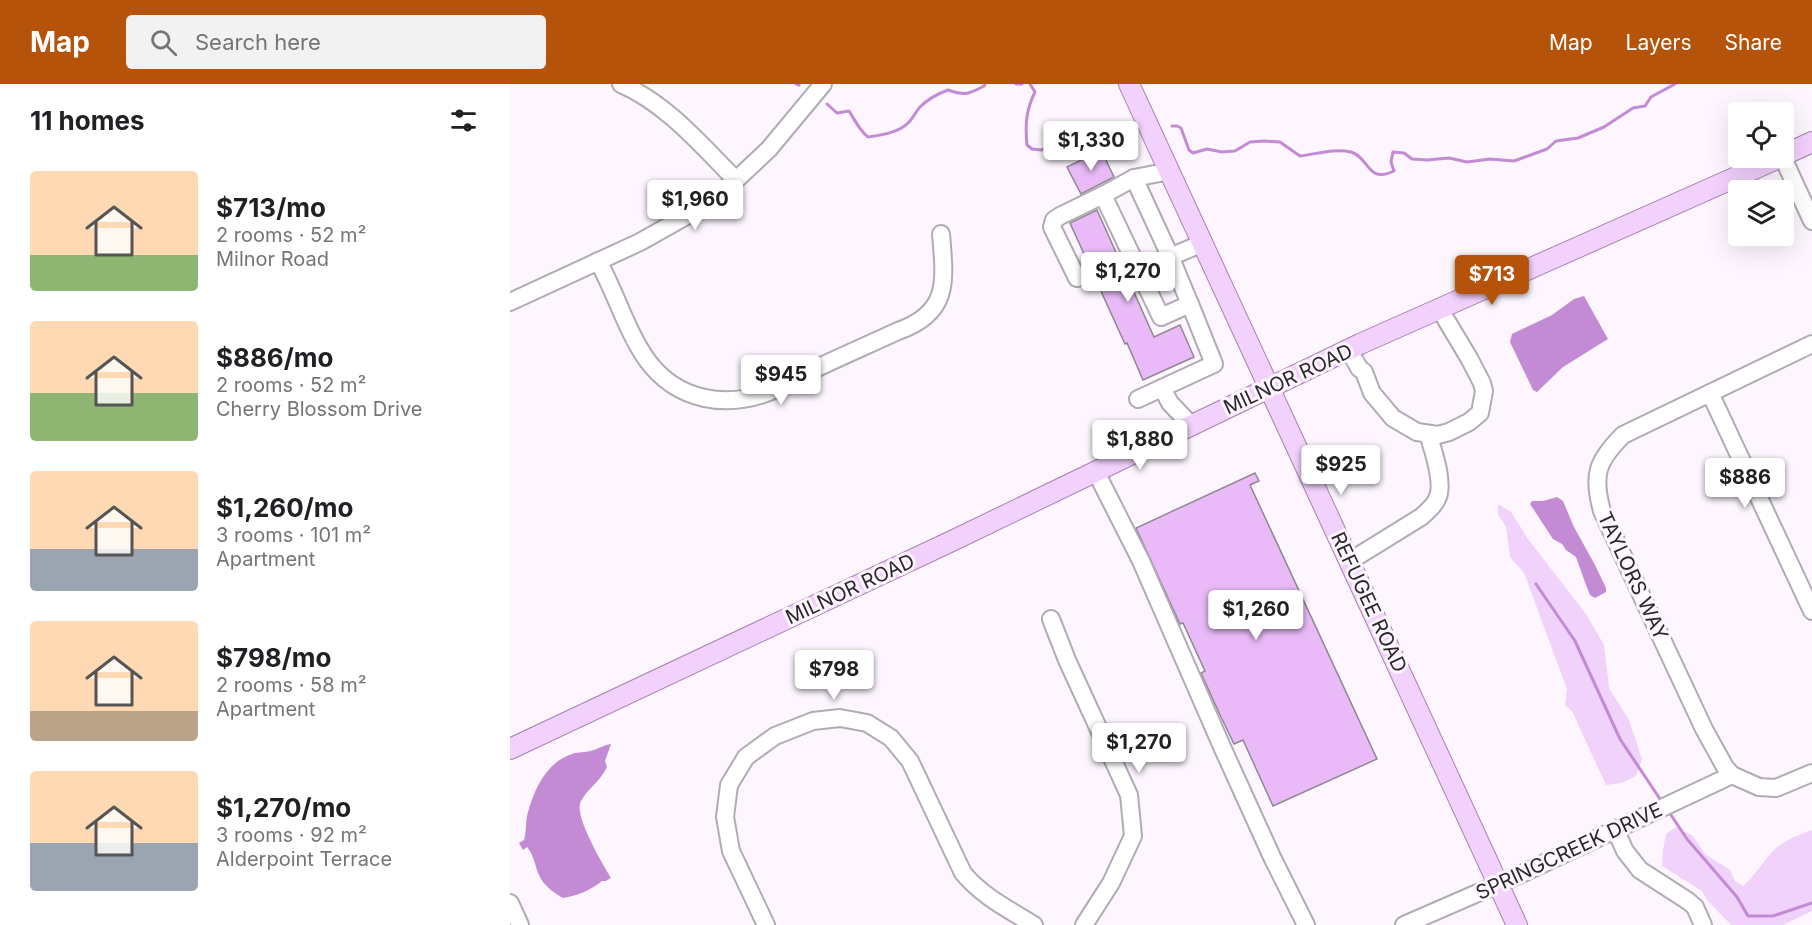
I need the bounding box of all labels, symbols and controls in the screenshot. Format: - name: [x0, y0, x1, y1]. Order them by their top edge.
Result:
- search box: [126, 15, 546, 69]
- text: Map: [30, 25, 90, 59]
- icon: search: [147, 26, 180, 59]
- text: Search here: [195, 29, 321, 55]
- text: Map: [1549, 30, 1593, 55]
- text: Layers: [1626, 30, 1692, 55]
- text: Share: [1725, 30, 1782, 55]
- map controls: [1728, 102, 1794, 246]
- button: locate: [1728, 102, 1794, 168]
- icon: filters: [447, 104, 480, 137]
- text: 11 homes: [30, 105, 145, 136]
- pin: $1,330: [1042, 121, 1140, 172]
- text: $1,330: [1057, 128, 1125, 152]
- pin: $1,960: [646, 180, 744, 231]
- button: layers: [1728, 180, 1794, 246]
- text: $1,960: [661, 187, 729, 211]
- text: $713/mo: [216, 192, 326, 223]
- icon: home: [78, 195, 150, 267]
- text: 2 rooms · 52 m²: [216, 223, 366, 247]
- text: Milnor Road: [216, 247, 329, 271]
- pin: $1,270: [1079, 252, 1177, 303]
- pin: $713: [1456, 255, 1528, 306]
- text: $1,270: [1095, 259, 1161, 283]
- text: $713: [1469, 262, 1515, 286]
- street label: MILNOR ROAD: [1220, 339, 1356, 419]
- text: $886/mo: [216, 342, 334, 373]
- icon: home: [78, 345, 150, 417]
- pin: $945: [745, 355, 817, 406]
- text: $945: [755, 362, 807, 386]
- text: 2 rooms · 52 m²: [216, 373, 366, 397]
- text: Cherry Blossom Drive: [216, 397, 422, 421]
- pin: $1,880: [1091, 420, 1189, 471]
- text: $1,880: [1106, 427, 1174, 451]
- pin: $925: [1305, 445, 1377, 496]
- text: $925: [1315, 452, 1367, 476]
- pin: $886: [1709, 458, 1781, 509]
- text: $886: [1719, 465, 1771, 489]
- text: $1,260/mo: [216, 492, 353, 523]
- icon: home: [78, 495, 150, 567]
- street label: TAYLORS WAY: [1593, 508, 1673, 644]
- text: 3 rooms · 101 m²: [216, 523, 371, 547]
- street label: REFUGEE ROAD: [1326, 528, 1412, 676]
- text: Apartment: [216, 547, 315, 571]
- street label: MILNOR ROAD: [782, 549, 918, 629]
- pin: $1,260: [1207, 590, 1305, 641]
- text: $1,260: [1222, 597, 1290, 621]
- text: $798/mo: [216, 642, 331, 673]
- icon: home: [78, 645, 150, 717]
- pin: $798: [798, 650, 870, 701]
- text: $798: [809, 657, 859, 681]
- text: 2 rooms · 58 m²: [216, 673, 367, 697]
- text: Apartment: [216, 697, 315, 721]
- pin: $1,270: [1090, 723, 1188, 774]
- text: $1,270: [1106, 730, 1172, 754]
- text: $1,270/mo: [216, 792, 351, 823]
- icon: home: [78, 795, 150, 867]
- street label: SPRINGCREEK DRIVE: [1472, 797, 1666, 905]
- text: 3 rooms · 92 m²: [216, 823, 367, 847]
- text: Alderpoint Terrace: [216, 847, 392, 871]

